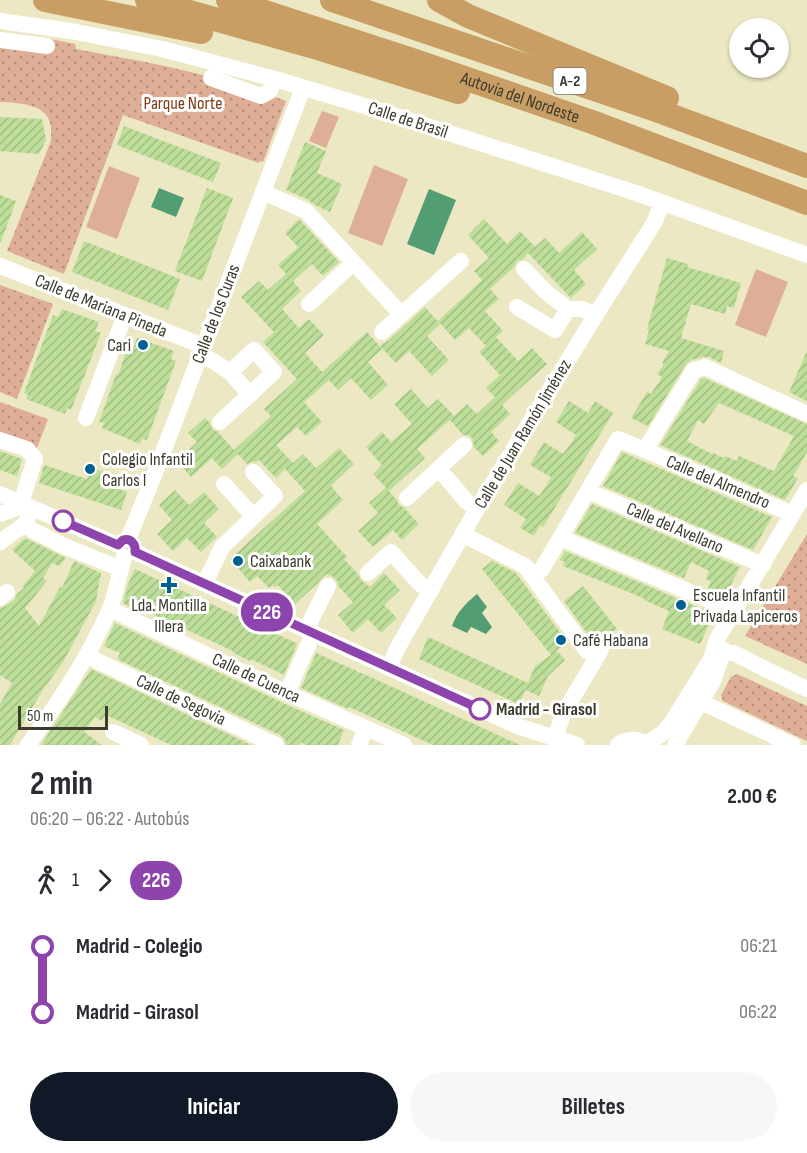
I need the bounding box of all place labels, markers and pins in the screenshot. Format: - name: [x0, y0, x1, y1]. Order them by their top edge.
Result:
- place label: Cari: [107, 335, 131, 356]
- marker: Cari: [136, 338, 150, 352]
- place label: Colegio Infantil Carlos I: [102, 449, 193, 491]
- marker: Colegio Infantil Carlos I: [83, 462, 97, 476]
- unlabelled marker: [52, 510, 74, 532]
- place label: Caixabank: [250, 551, 311, 572]
- marker: Caixabank: [231, 554, 245, 568]
- marker: Lda. Montilla Illera: [162, 578, 176, 592]
- place label: Escuela Infantil Privada Lapiceros: [693, 585, 798, 627]
- place label: Lda. Montilla Illera: [131, 595, 207, 637]
- marker: Escuela Infantil Privada Lapiceros: [674, 598, 688, 612]
- place label: Café Habana: [573, 630, 648, 651]
- marker: Café Habana: [554, 633, 568, 647]
- marker: Madrid - Girasol: [469, 698, 491, 720]
- place label: Madrid - Girasol: [496, 699, 596, 720]

